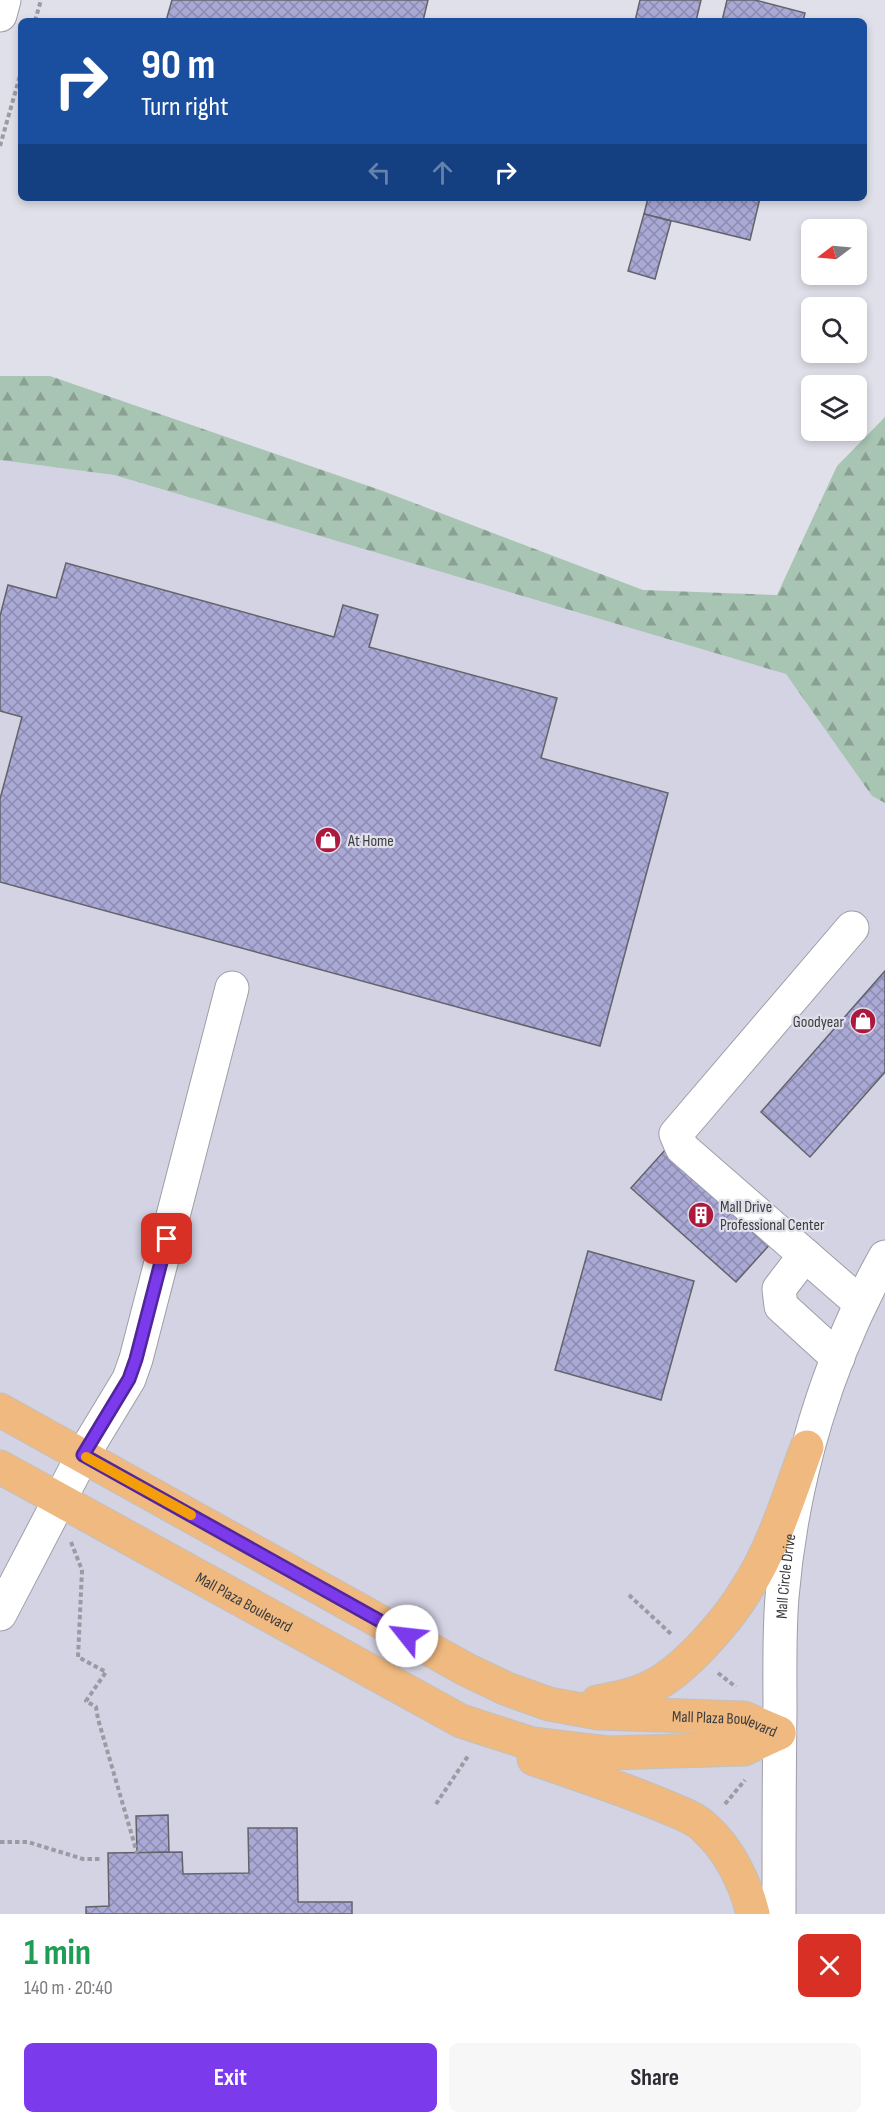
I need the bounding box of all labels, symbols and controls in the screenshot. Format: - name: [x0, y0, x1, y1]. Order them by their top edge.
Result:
- text: 90 m: [141, 40, 215, 91]
- icon: right: [42, 42, 120, 120]
- text: Turn right: [141, 91, 228, 123]
- icon: left: [363, 156, 396, 189]
- icon: ahead: [426, 156, 459, 189]
- icon: right: [489, 156, 522, 189]
- north arrow: [801, 219, 867, 285]
- map controls: [801, 219, 867, 441]
- button: search: [801, 297, 867, 363]
- button: layers: [801, 375, 867, 441]
- shop icon: At Home: [313, 825, 343, 855]
- place label: At Home: [347, 832, 394, 851]
- shop icon: Goodyear: [848, 1006, 878, 1036]
- place label: Goodyear: [793, 1013, 844, 1032]
- place label: Mall Drive Professional Center: [720, 1198, 825, 1235]
- building icon: Mall Drive Professional Center: [686, 1200, 716, 1230]
- pin: [141, 1213, 192, 1264]
- icon: arrive: [150, 1222, 183, 1255]
- street label: Mall Circle Drive: [773, 1532, 801, 1619]
- street label: Mall Plaza Boulevard: [192, 1569, 295, 1637]
- position arrow: [375, 1604, 439, 1668]
- street label: Mall Plaza Boulevard: [672, 1708, 780, 1742]
- text: 1 min: [24, 1932, 91, 1975]
- button: close: [798, 1934, 861, 1997]
- text: 140 m · 20:40: [24, 1976, 113, 2000]
- button: Exit: [24, 2043, 437, 2112]
- button: Share: [449, 2043, 861, 2112]

